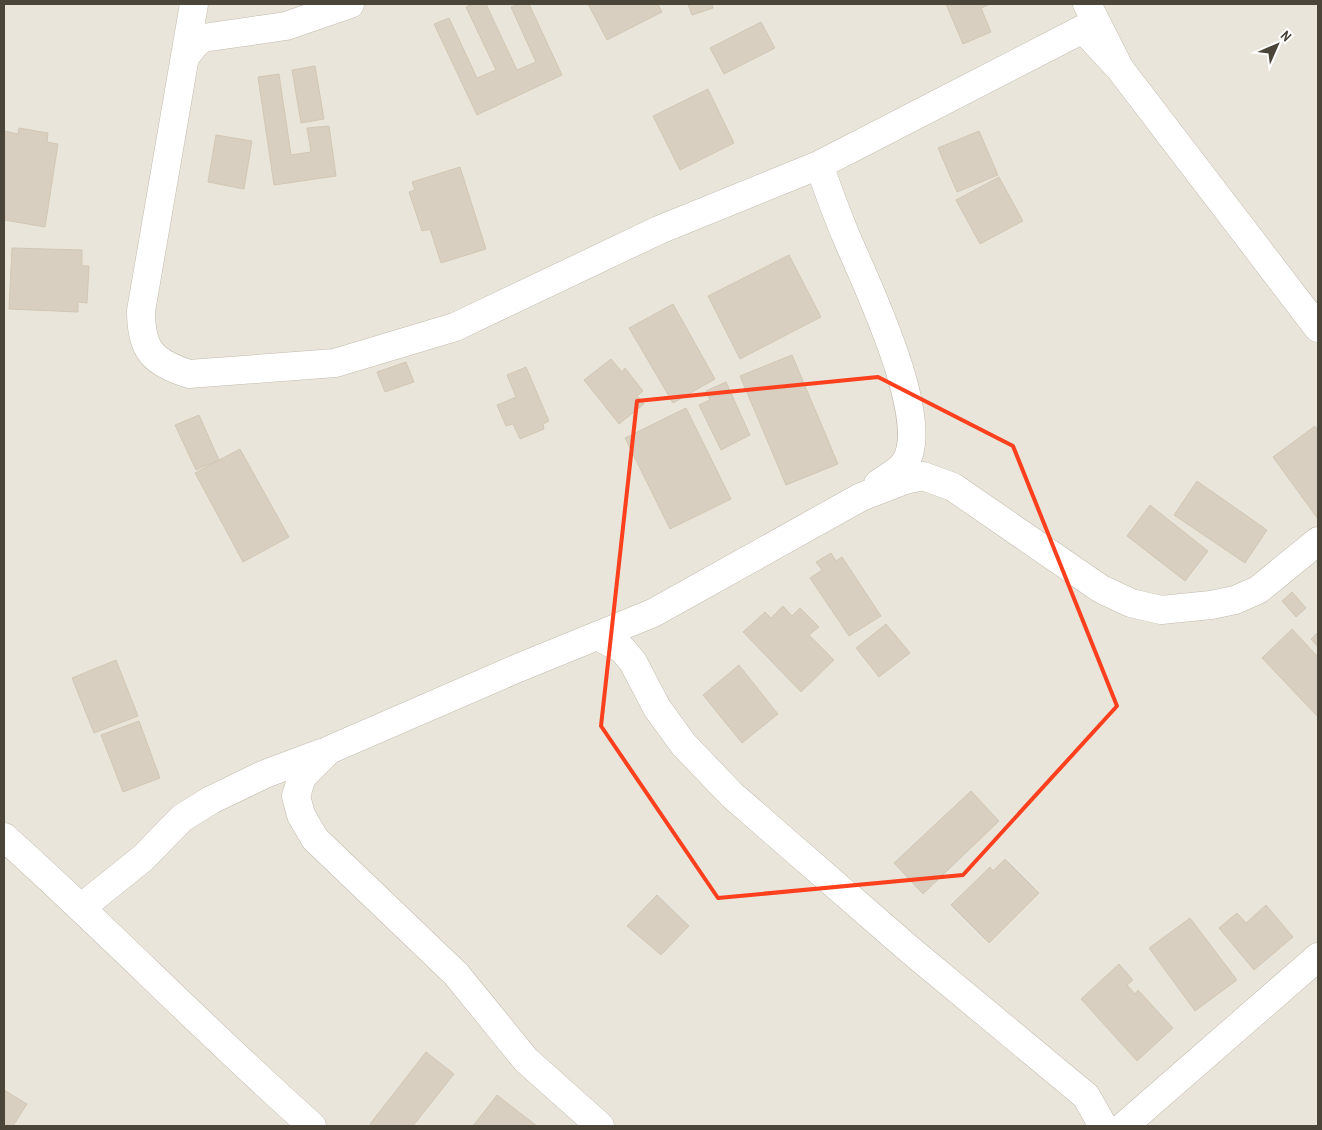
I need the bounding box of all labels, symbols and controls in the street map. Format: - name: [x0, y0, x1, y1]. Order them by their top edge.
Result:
- north arrow: [1252, 20, 1302, 70]
- text: N: [1277, 27, 1295, 45]

